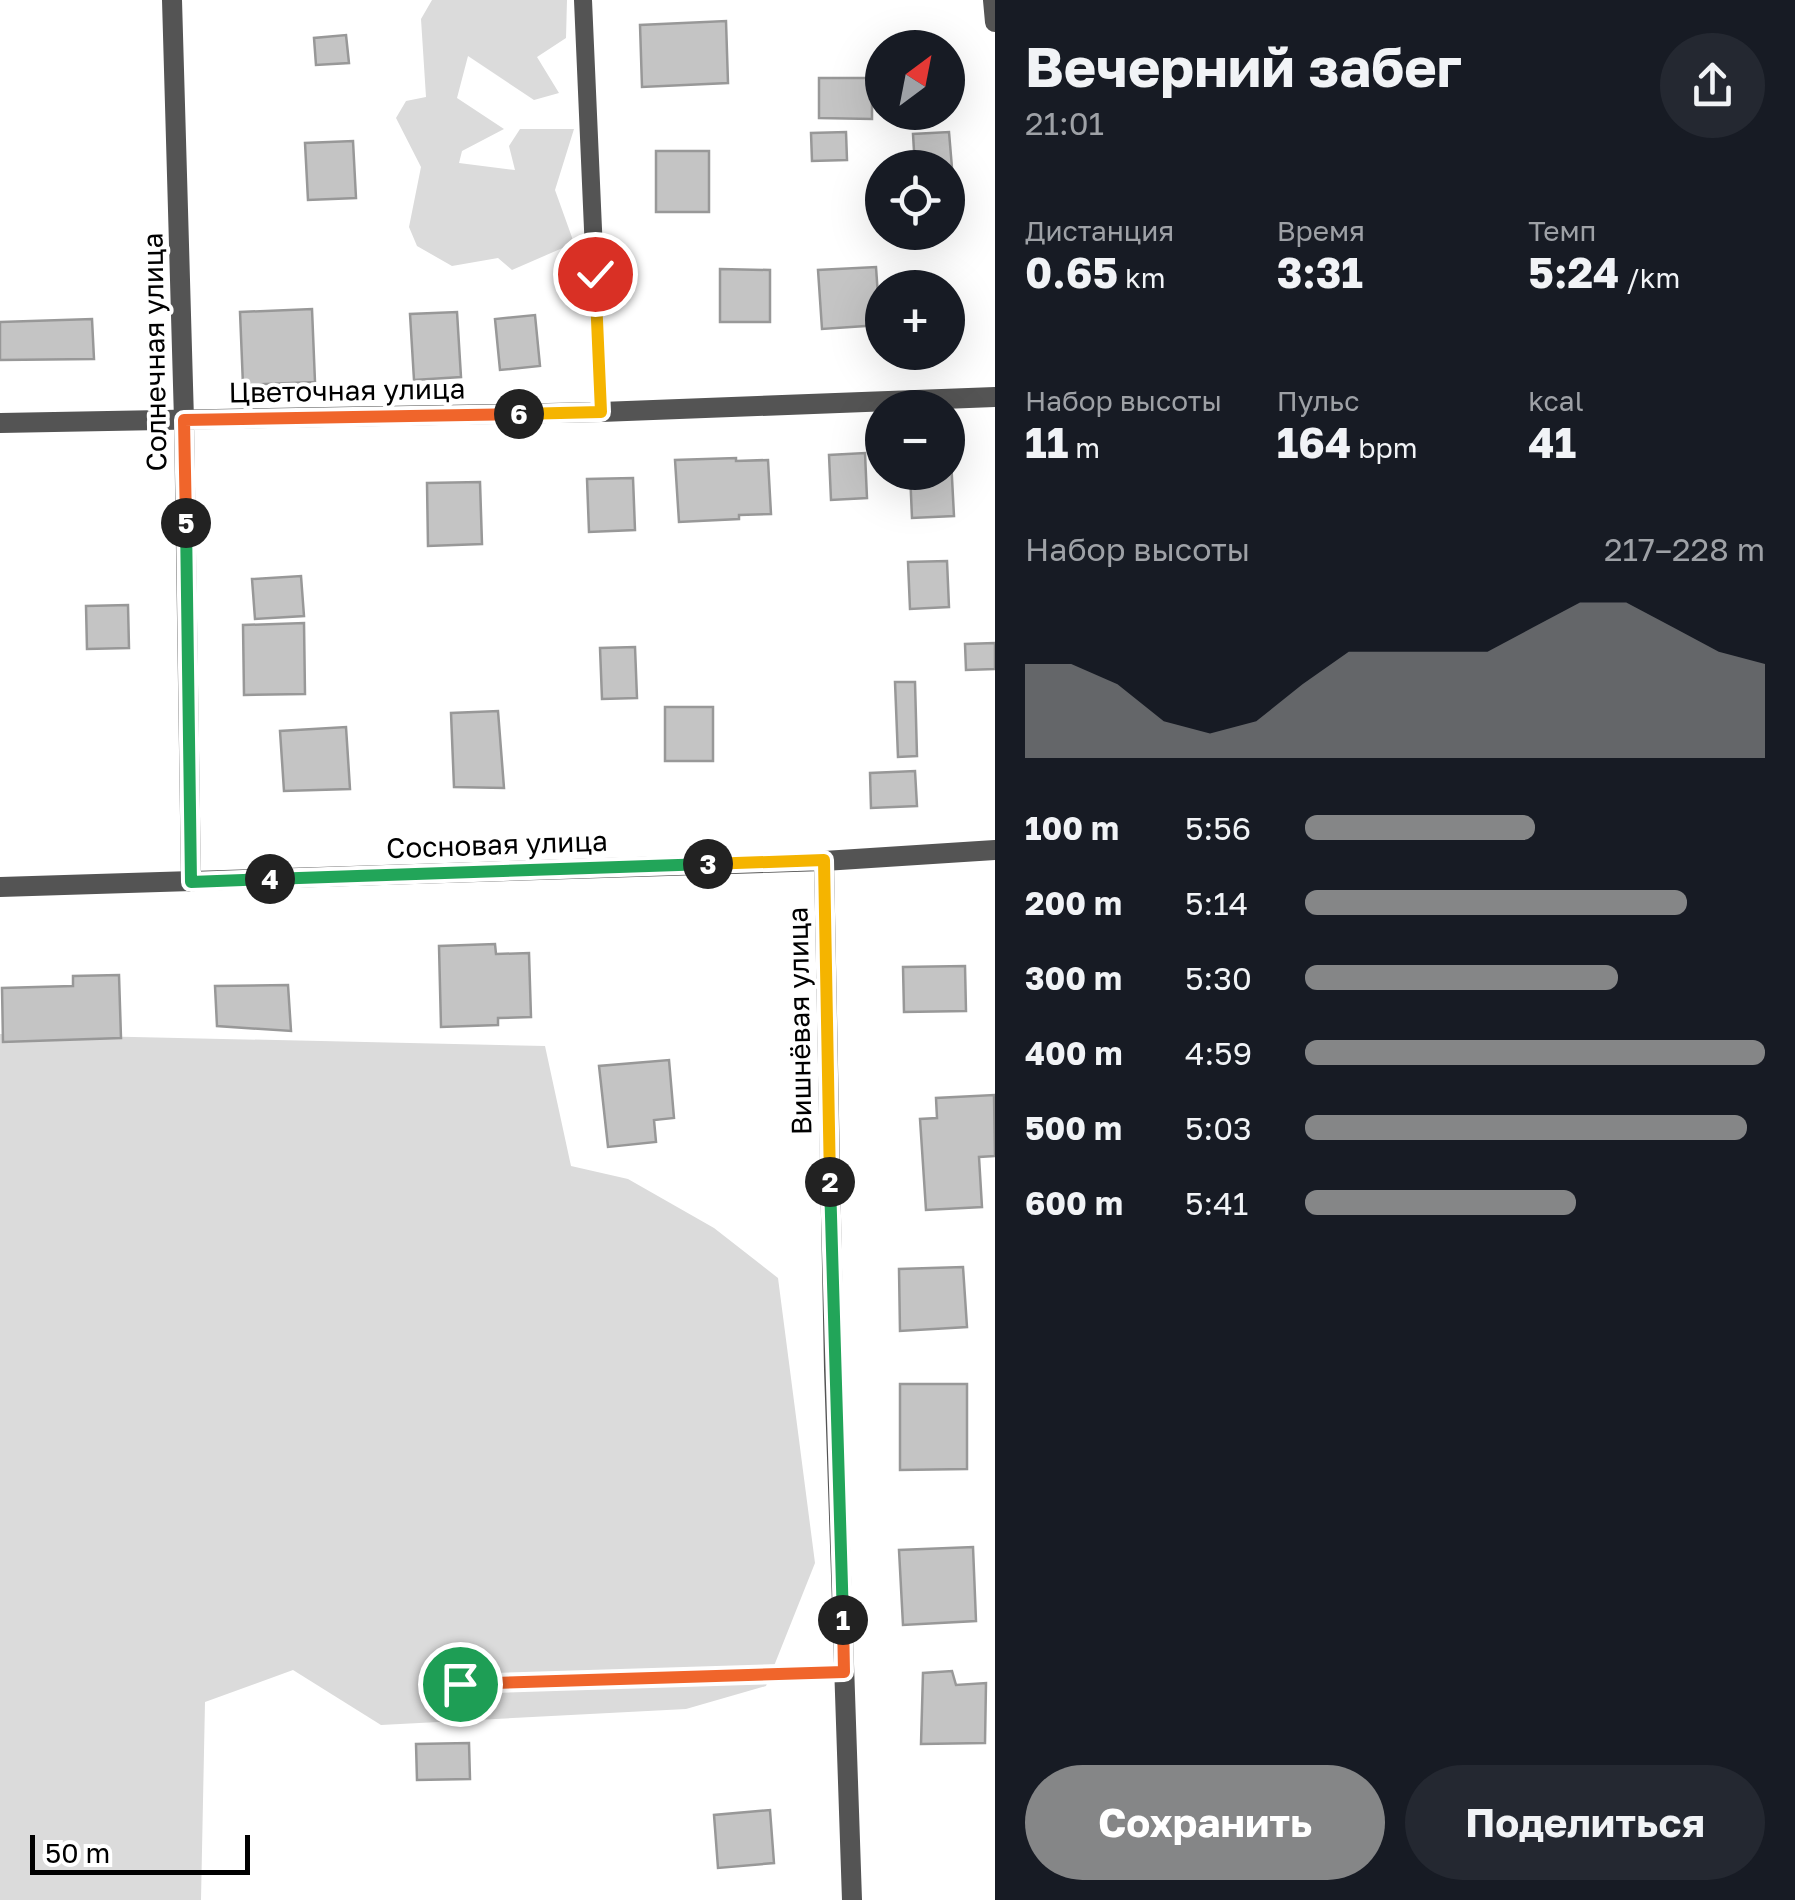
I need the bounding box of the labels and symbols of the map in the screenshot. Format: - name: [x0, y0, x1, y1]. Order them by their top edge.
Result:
- north arrow: [865, 30, 965, 130]
- street label: Солнечная улица: [135, 232, 173, 472]
- pin: [553, 232, 638, 317]
- street label: Цветочная улица: [228, 371, 466, 409]
- pin: 6: [494, 389, 544, 439]
- pin: 5: [161, 498, 211, 548]
- street label: Сосновая улица: [386, 824, 608, 864]
- pin: 3: [683, 839, 733, 889]
- pin: 4: [245, 854, 295, 904]
- street label: Вишнёвая улица: [781, 906, 817, 1136]
- pin: 2: [805, 1157, 855, 1207]
- pin: 1: [818, 1595, 868, 1645]
- pin: [418, 1642, 503, 1727]
- scale bar: [30, 1830, 250, 1874]

